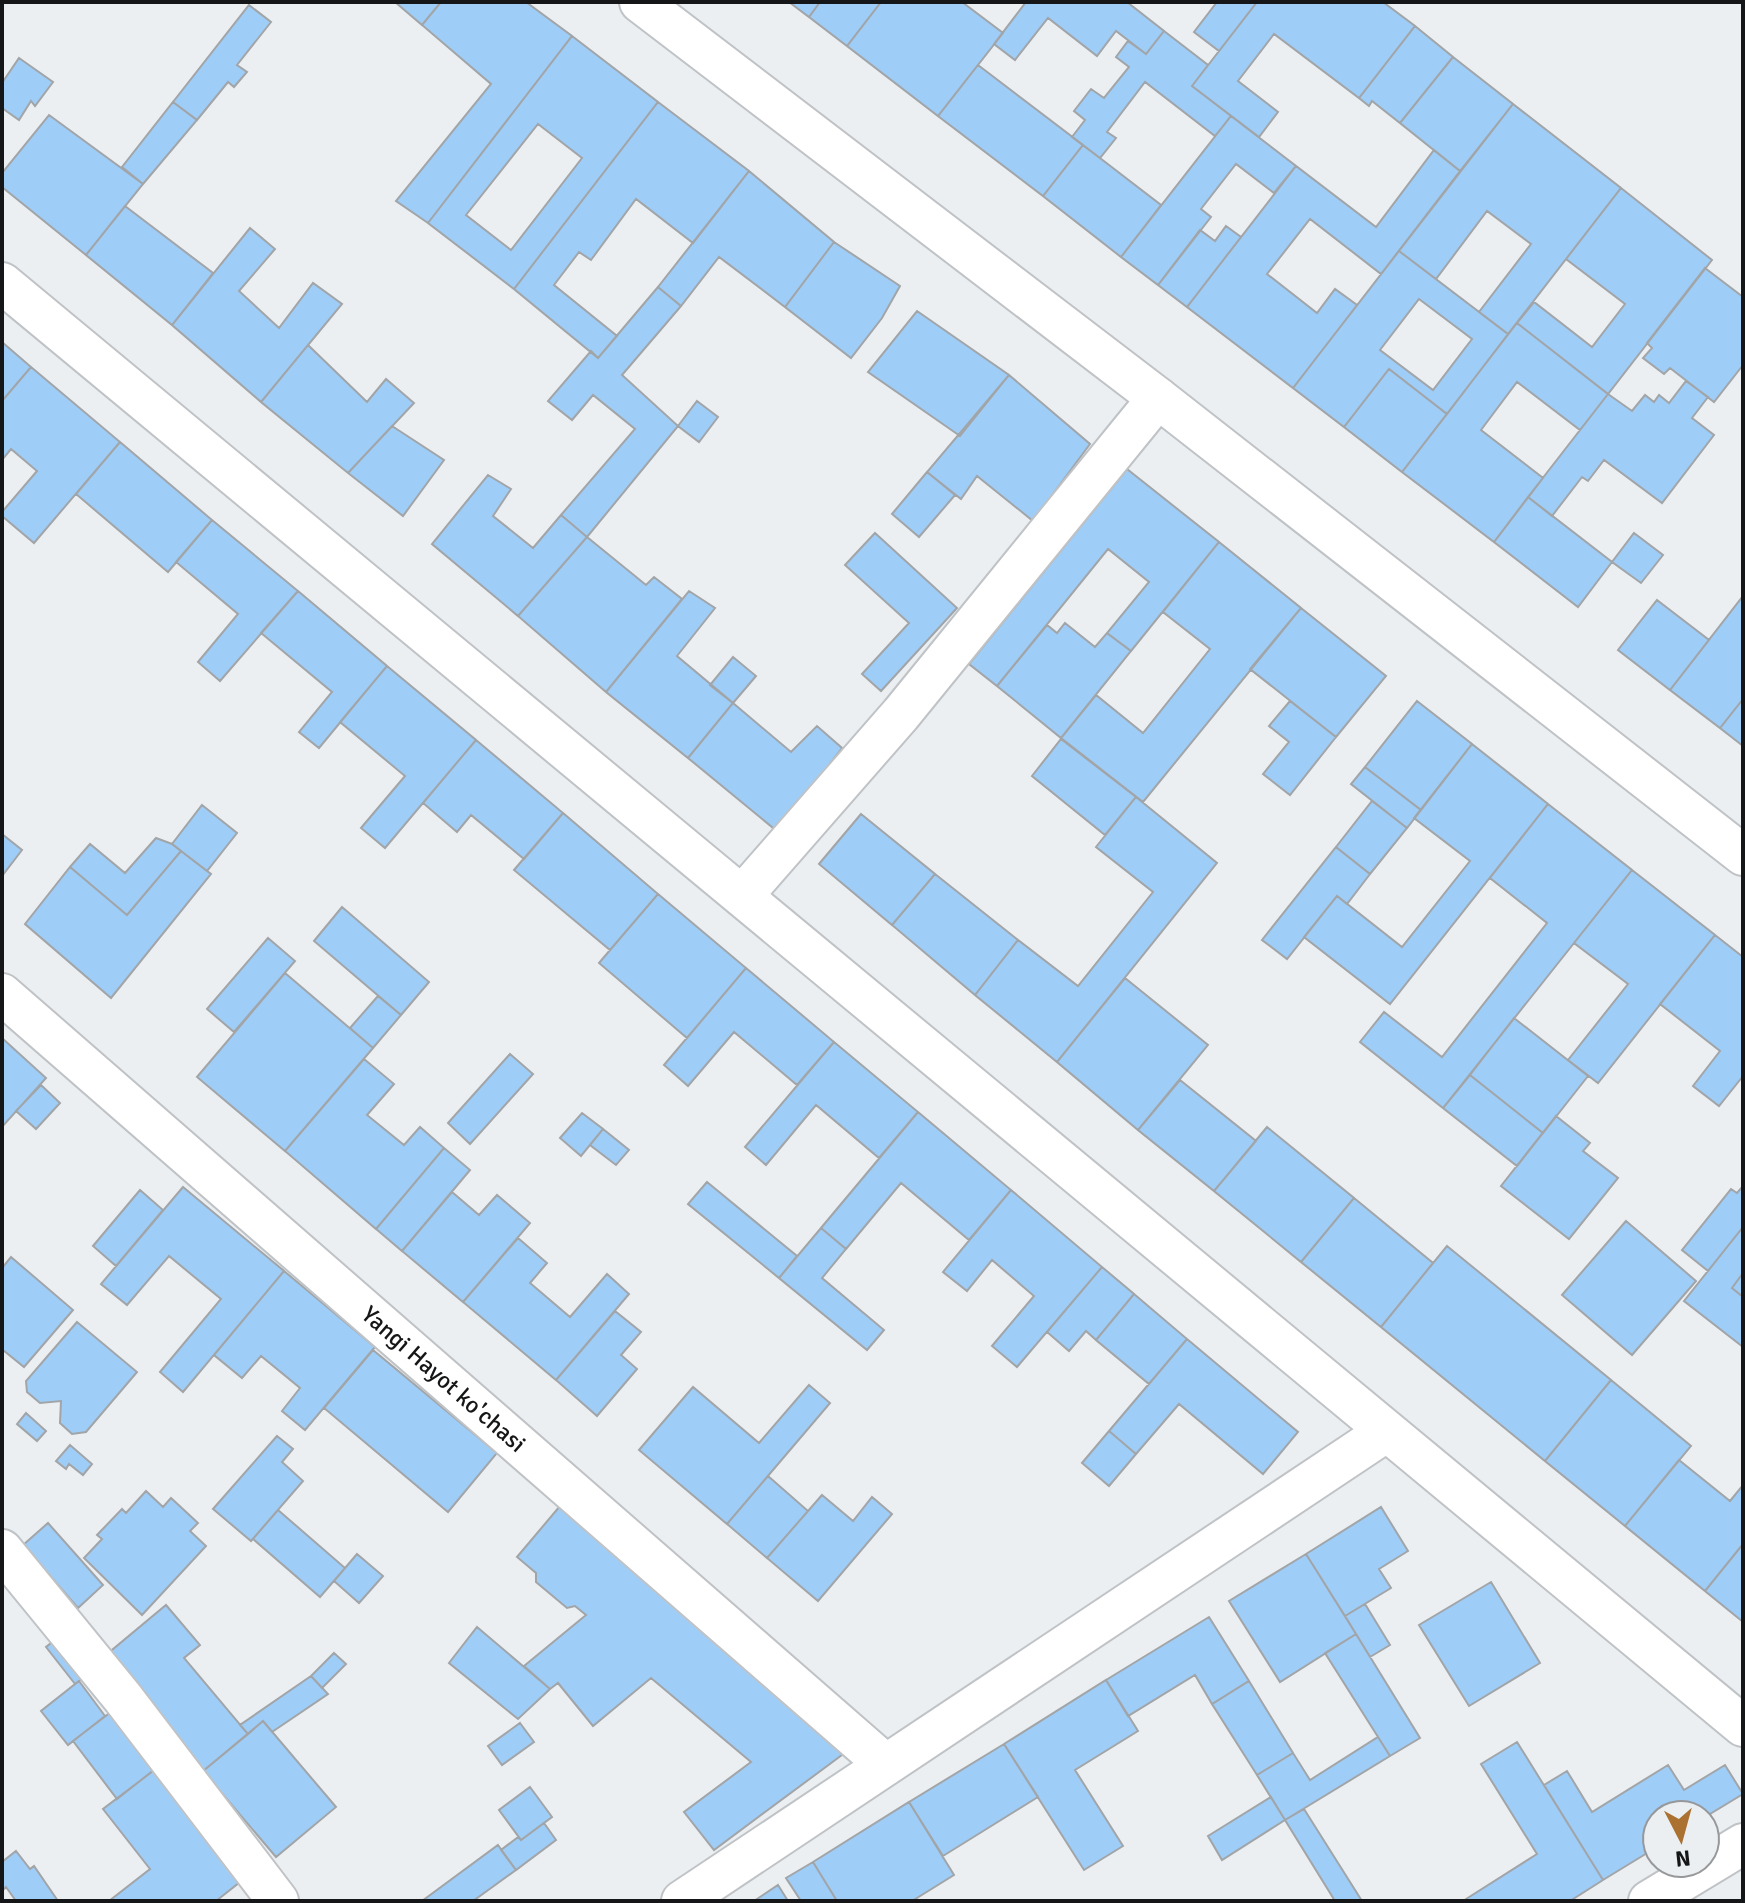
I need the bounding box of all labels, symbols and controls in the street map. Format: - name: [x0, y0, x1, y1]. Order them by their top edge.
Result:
- street label: Yangi Hayot ko'chasi: [355, 1299, 532, 1459]
- north arrow: [1641, 1799, 1721, 1879]
- text: N: [1674, 1844, 1692, 1873]

